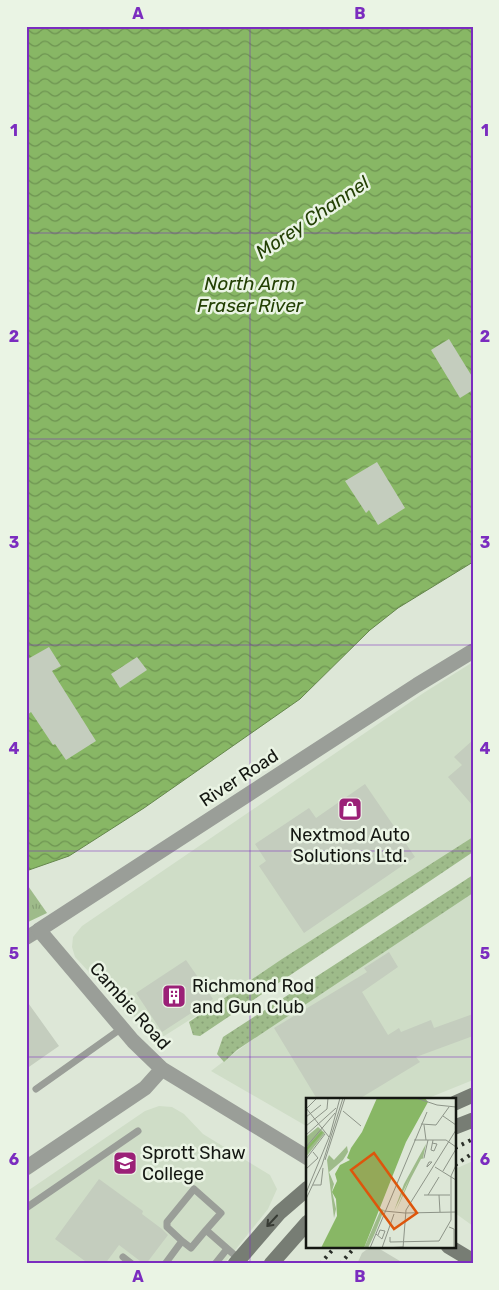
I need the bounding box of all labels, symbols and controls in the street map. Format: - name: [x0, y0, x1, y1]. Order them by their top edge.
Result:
- text: A: [132, 4, 144, 23]
- text: B: [354, 4, 366, 23]
- text: 1: [10, 121, 18, 140]
- text: 1: [481, 121, 489, 140]
- water label: Morey Channel: [251, 171, 374, 264]
- water label: North Arm Fraser River: [197, 272, 304, 317]
- text: 2: [9, 327, 19, 346]
- text: 2: [480, 327, 490, 346]
- text: 3: [9, 533, 19, 552]
- text: 3: [480, 533, 490, 552]
- text: 4: [9, 739, 20, 758]
- text: 4: [480, 739, 491, 758]
- street label: River Road: [196, 744, 282, 812]
- shop icon: Nextmod Auto Solutions Ltd.: [337, 796, 363, 822]
- place label: Nextmod Auto Solutions Ltd.: [290, 824, 410, 867]
- text: 5: [9, 944, 19, 963]
- text: 5: [480, 944, 490, 963]
- street label: Cambie Road: [85, 958, 175, 1054]
- place label: Richmond Rod and Gun Club: [192, 975, 314, 1018]
- building icon: Richmond Rod and Gun Club: [161, 983, 187, 1009]
- inset map: [306, 1098, 456, 1248]
- place label: Sprott Shaw College: [142, 1142, 246, 1185]
- text: 6: [9, 1150, 19, 1169]
- school or university icon: Sprott Shaw College: [112, 1150, 138, 1176]
- text: 6: [480, 1150, 490, 1169]
- one-way arrow: [266, 1215, 278, 1228]
- text: A: [132, 1267, 144, 1286]
- text: B: [354, 1267, 366, 1286]

